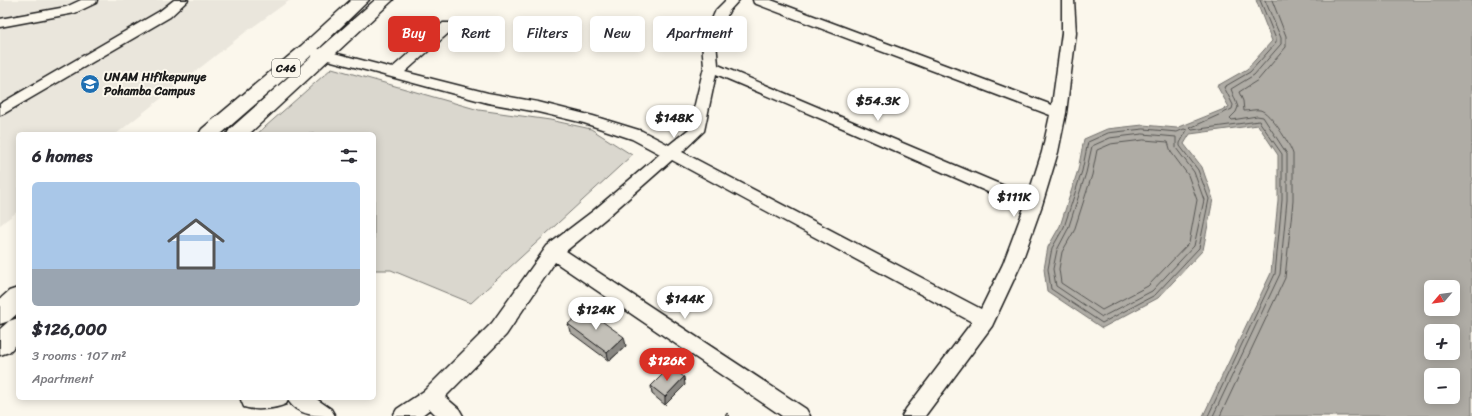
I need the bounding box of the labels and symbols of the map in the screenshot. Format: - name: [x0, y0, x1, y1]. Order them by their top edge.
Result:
- road number: C46: [272, 59, 300, 77]
- place label: UNAM Hifikepunye Pohamba Campus: [104, 66, 207, 102]
- school or university icon: UNAM Hifikepunye Pohamba Campus: [79, 73, 101, 95]
- pin: $54.3K: [845, 88, 911, 122]
- pin: $148K: [646, 105, 702, 139]
- pin: $111K: [986, 184, 1042, 218]
- north arrow: [1424, 280, 1460, 316]
- pin: $144K: [657, 286, 713, 320]
- pin: $124K: [568, 297, 624, 331]
- pin: $126K: [639, 348, 695, 382]

